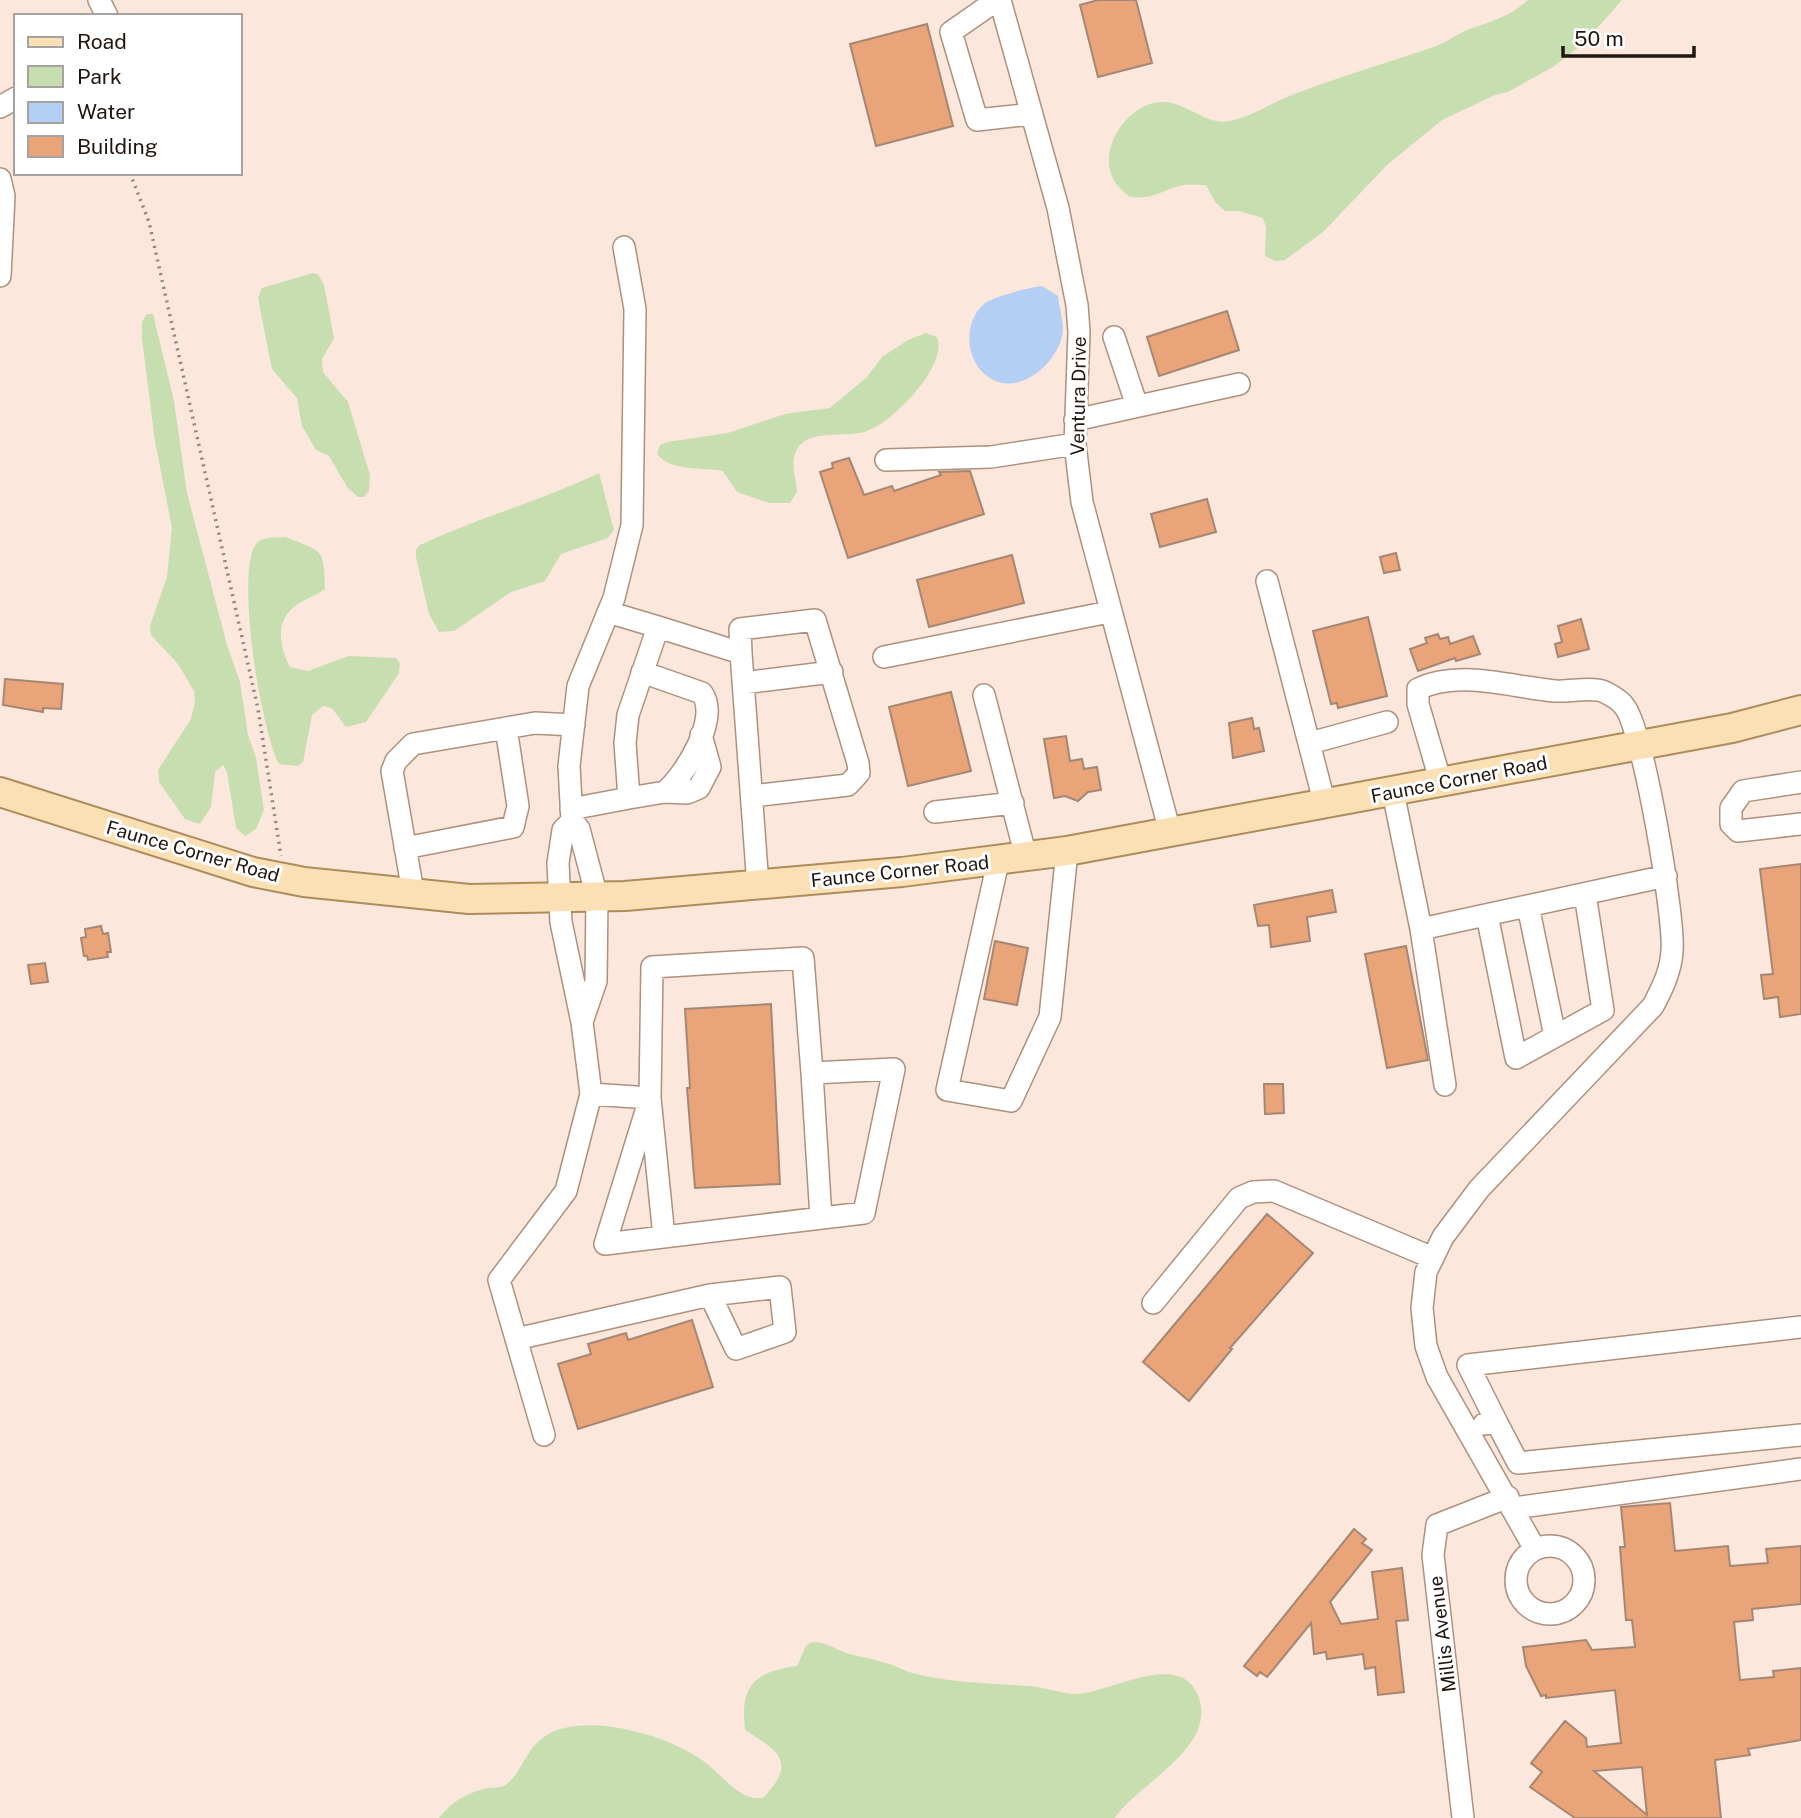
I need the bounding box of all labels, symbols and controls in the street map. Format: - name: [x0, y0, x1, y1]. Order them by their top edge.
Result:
- legend: [14, 14, 242, 175]
- scale bar: [1563, 14, 1694, 58]
- text: 50 m: [1574, 26, 1624, 51]
- text: Road: [77, 29, 127, 54]
- text: Park: [77, 64, 122, 89]
- text: Water: [77, 99, 135, 124]
- text: Building: [77, 134, 158, 159]
- street label: Ventura Drive: [1066, 336, 1090, 456]
- street label: Faunce Corner Road: [1369, 751, 1549, 807]
- street label: Faunce Corner Road: [104, 816, 282, 886]
- street label: Faunce Corner Road: [810, 851, 990, 891]
- street label: Millis Avenue: [1424, 1575, 1460, 1693]

